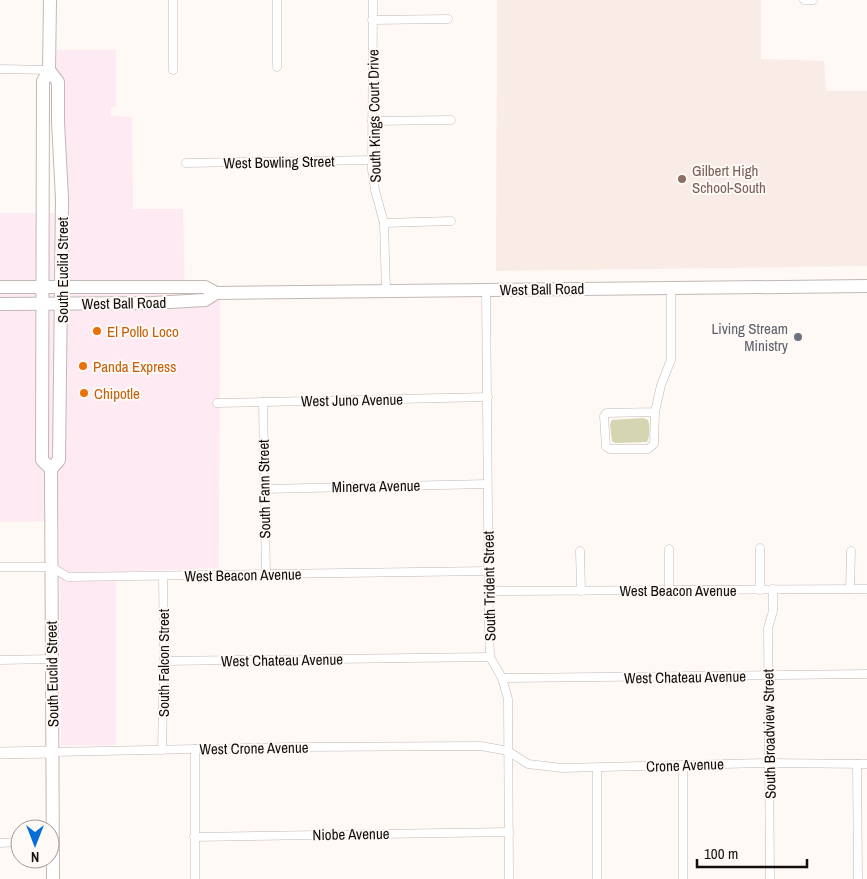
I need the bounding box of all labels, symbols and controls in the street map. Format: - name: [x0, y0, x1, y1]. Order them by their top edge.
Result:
- street label: South Kings Court Drive: [362, 49, 386, 183]
- street label: West Bowling Street: [223, 151, 335, 173]
- place label: Gilbert High School-South: [692, 160, 766, 198]
- marker: Gilbert High School-South: [676, 173, 688, 185]
- street label: South Euclid Street: [52, 216, 73, 323]
- street label: West Ball Road: [500, 278, 584, 300]
- street label: West Ball Road: [82, 292, 166, 314]
- place label: Living Stream Ministry: [711, 318, 789, 356]
- place label: El Pollo Loco: [107, 321, 179, 342]
- marker: El Pollo Loco: [91, 325, 103, 337]
- marker: Living Stream Ministry: [792, 331, 804, 343]
- place label: Panda Express: [93, 356, 176, 377]
- marker: Panda Express: [77, 360, 89, 372]
- place label: Chipotle: [94, 383, 140, 404]
- marker: Chipotle: [78, 387, 90, 399]
- street label: West Juno Avenue: [301, 389, 403, 411]
- street label: South Fann Street: [253, 439, 275, 539]
- street label: Minerva Avenue: [331, 475, 421, 497]
- street label: South Trident Street: [478, 530, 500, 641]
- street label: West Beacon Avenue: [184, 563, 302, 587]
- street label: West Beacon Avenue: [619, 580, 737, 601]
- street label: South Falcon Street: [153, 608, 174, 717]
- street label: South Euclid Street: [41, 620, 63, 727]
- street label: West Chateau Avenue: [221, 648, 343, 672]
- street label: West Chateau Avenue: [624, 665, 746, 689]
- street label: South Broadview Street: [757, 668, 781, 799]
- street label: West Crone Avenue: [199, 737, 309, 759]
- street label: Crone Avenue: [646, 753, 724, 777]
- north arrow: [10, 819, 60, 869]
- street label: Niobe Avenue: [312, 823, 390, 845]
- scale bar: [697, 836, 807, 868]
- text: 100 m: [704, 843, 738, 864]
- text: N: [31, 848, 39, 866]

